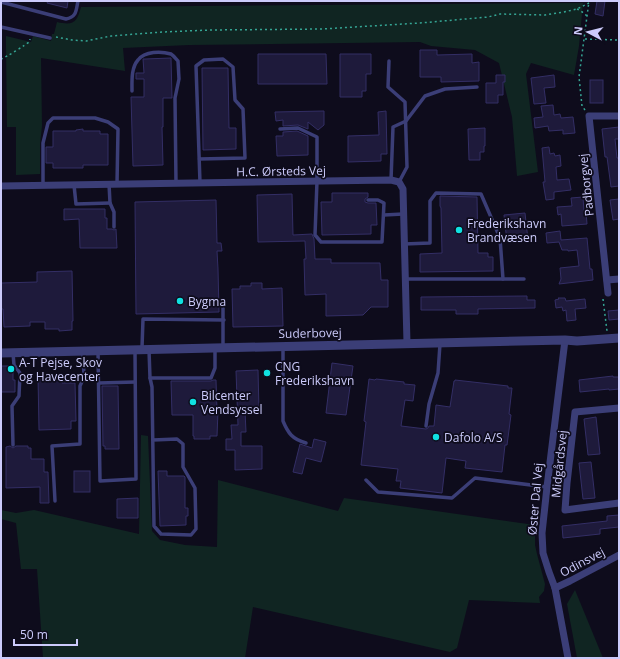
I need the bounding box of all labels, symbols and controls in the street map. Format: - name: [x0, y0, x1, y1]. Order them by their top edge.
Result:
- north arrow: [568, 12, 608, 52]
- text: N: [570, 25, 586, 36]
- street label: Padborgvej: [574, 153, 598, 217]
- street label: H.C. Ørsteds Vej: [236, 162, 326, 180]
- place label: Frederikshavn Brandvæsen: [467, 215, 546, 246]
- marker: Frederikshavn Brandvæsen: [454, 225, 464, 235]
- place label: Bygma: [188, 293, 226, 310]
- marker: Bygma: [175, 296, 185, 306]
- street label: Suderbovej: [278, 324, 342, 342]
- place label: A-T Pejse, Skov og Havecenter: [19, 354, 102, 385]
- place label: CNG Frederikshavn: [275, 358, 354, 389]
- marker: A-T Pejse, Skov og Havecenter: [6, 364, 16, 374]
- marker: CNG Frederikshavn: [262, 368, 272, 378]
- place label: Bilcenter Vendsyssel: [201, 387, 263, 418]
- marker: Bilcenter Vendsyssel: [188, 397, 198, 407]
- place label: Dafolo A/S: [444, 429, 503, 446]
- street label: Midgårdsvej: [547, 429, 571, 499]
- marker: Dafolo A/S: [431, 432, 441, 442]
- street label: Øster Dal Vej: [523, 462, 547, 536]
- street label: Odinsvej: [557, 543, 607, 581]
- scale bar: [14, 621, 77, 647]
- text: 50 m: [20, 626, 48, 643]

